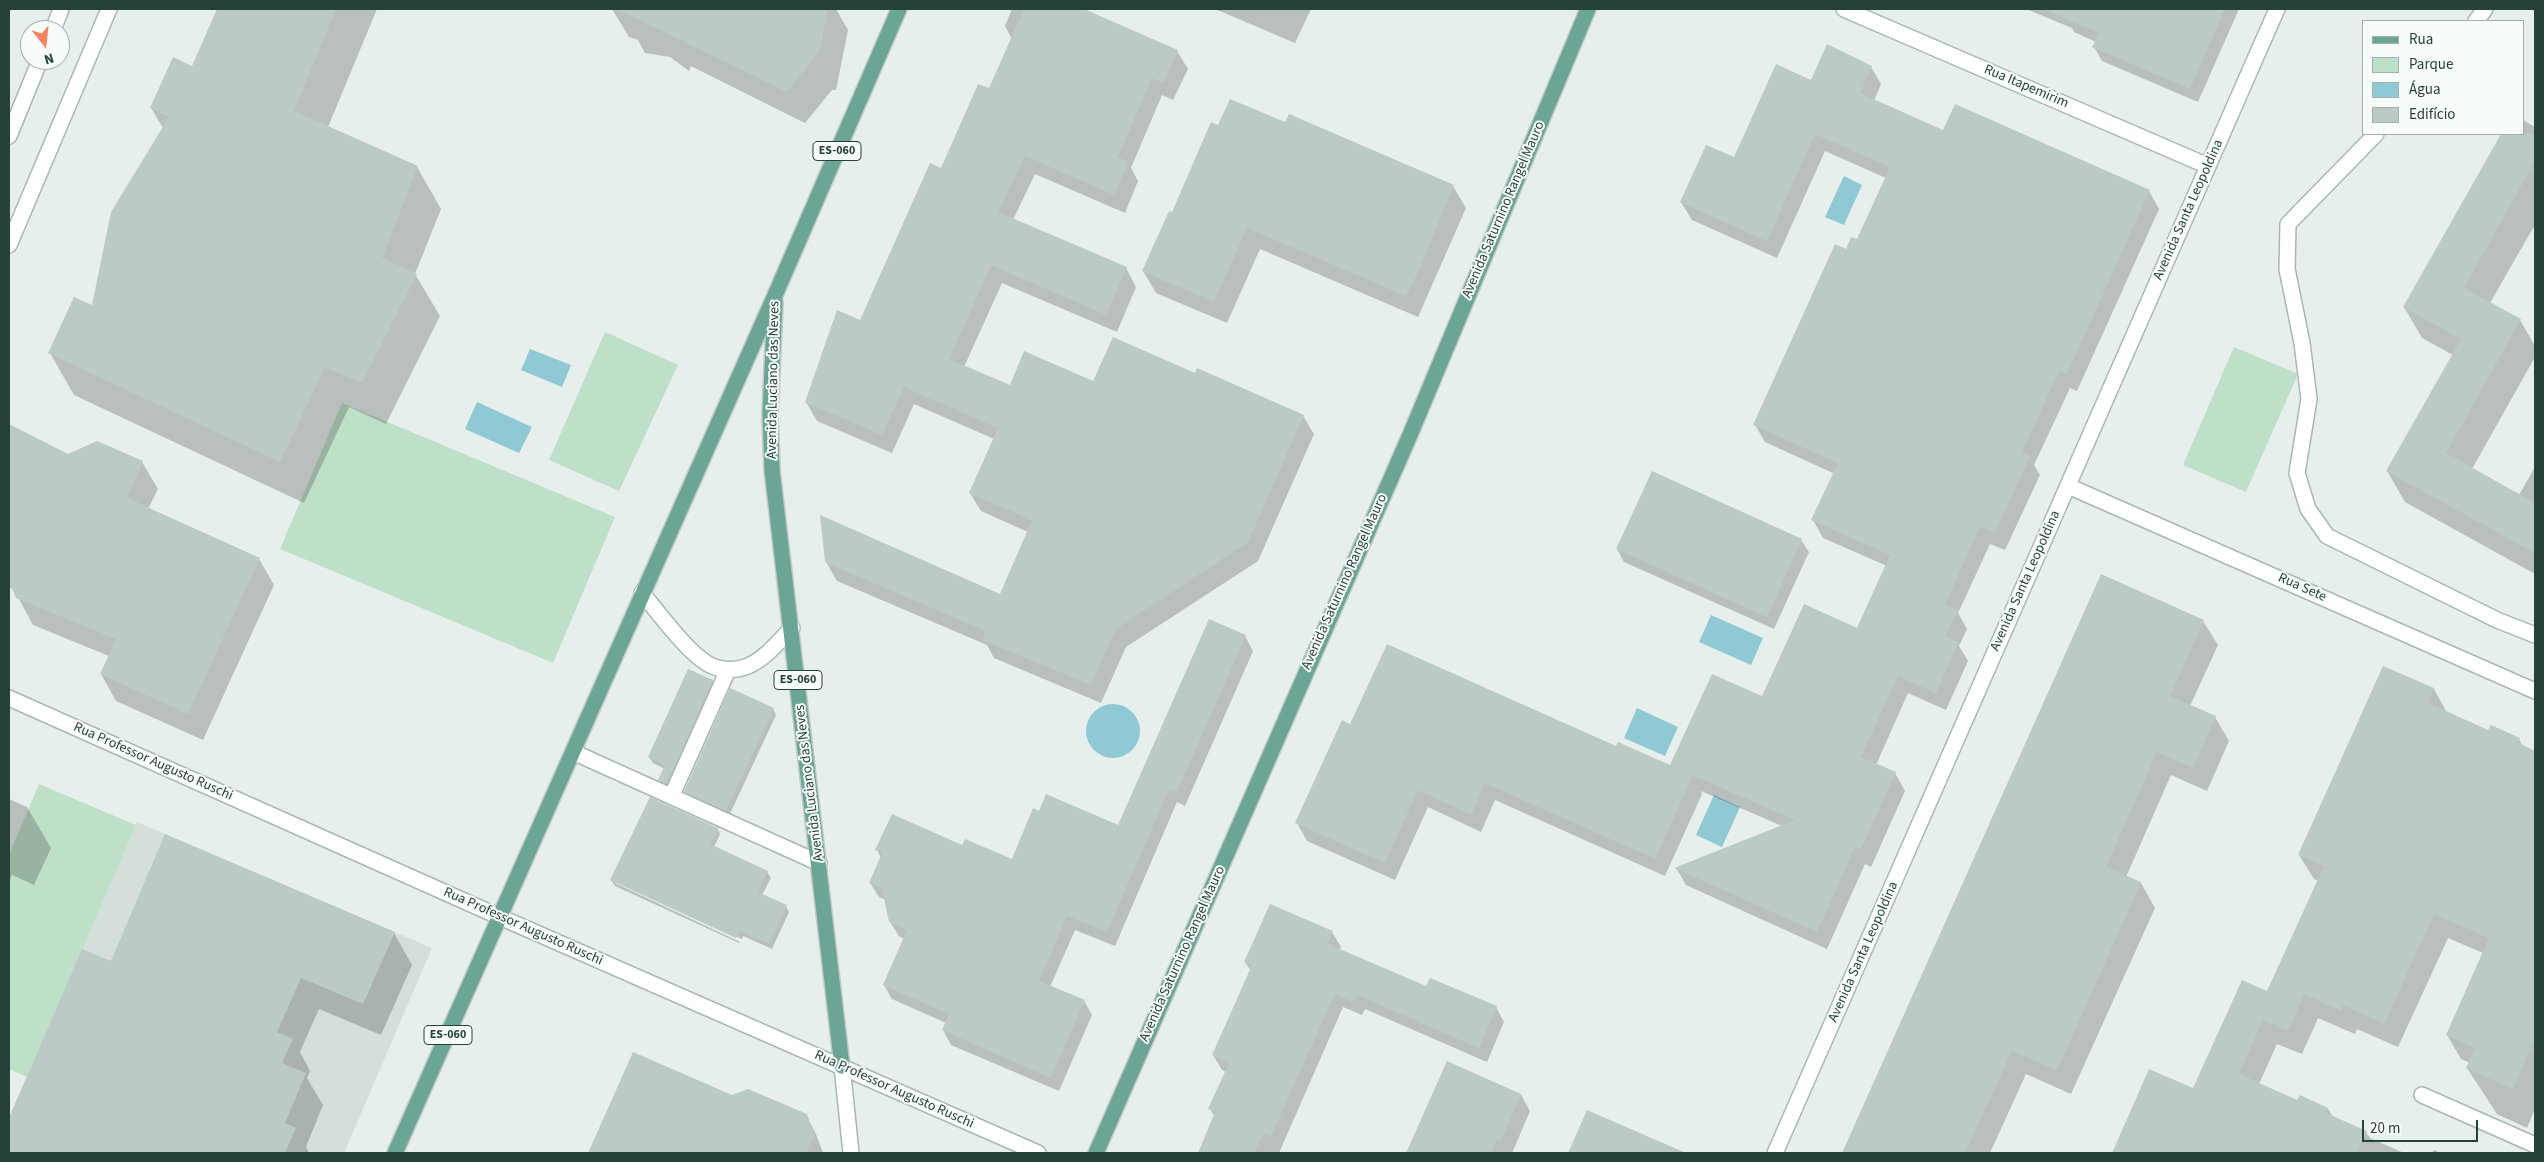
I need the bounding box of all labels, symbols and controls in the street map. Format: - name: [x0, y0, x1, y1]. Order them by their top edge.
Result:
- north arrow: [20, 20, 70, 70]
- legend: [2362, 20, 2524, 135]
- text: Rua: [2409, 29, 2433, 50]
- text: N: [42, 48, 56, 69]
- text: Parque: [2409, 54, 2453, 75]
- street label: Rua Itapemirim: [1981, 62, 2071, 112]
- text: Água: [2409, 79, 2440, 100]
- text: Edifício: [2409, 104, 2456, 125]
- street label: Avenida Saturnino Rangel Mauro: [1459, 119, 1549, 301]
- street label: Avenida Santa Leopoldina: [2150, 137, 2228, 283]
- road number: ES-060: [813, 142, 861, 160]
- street label: Avenida Luciano das Neves: [764, 301, 784, 459]
- street label: Avenida Saturnino Rangel Mauro: [1299, 492, 1391, 672]
- street label: Avenida Santa Leopoldina: [1987, 508, 2065, 654]
- street label: Rua Sete: [2275, 570, 2329, 606]
- road number: ES-060: [774, 670, 822, 690]
- street label: Avenida Luciano das Neves: [792, 704, 828, 862]
- street label: Rua Professor Augusto Ruschi: [71, 719, 235, 805]
- street label: Avenida Saturnino Rangel Mauro: [1137, 864, 1229, 1044]
- street label: Avenida Santa Leopoldina: [1825, 879, 1903, 1025]
- street label: Rua Professor Augusto Ruschi: [441, 884, 605, 970]
- road number: ES-060: [424, 1026, 472, 1044]
- street label: Rua Professor Augusto Ruschi: [812, 1047, 976, 1133]
- scale bar: [2364, 1110, 2480, 1142]
- text: 20 m: [2370, 1118, 2400, 1139]

